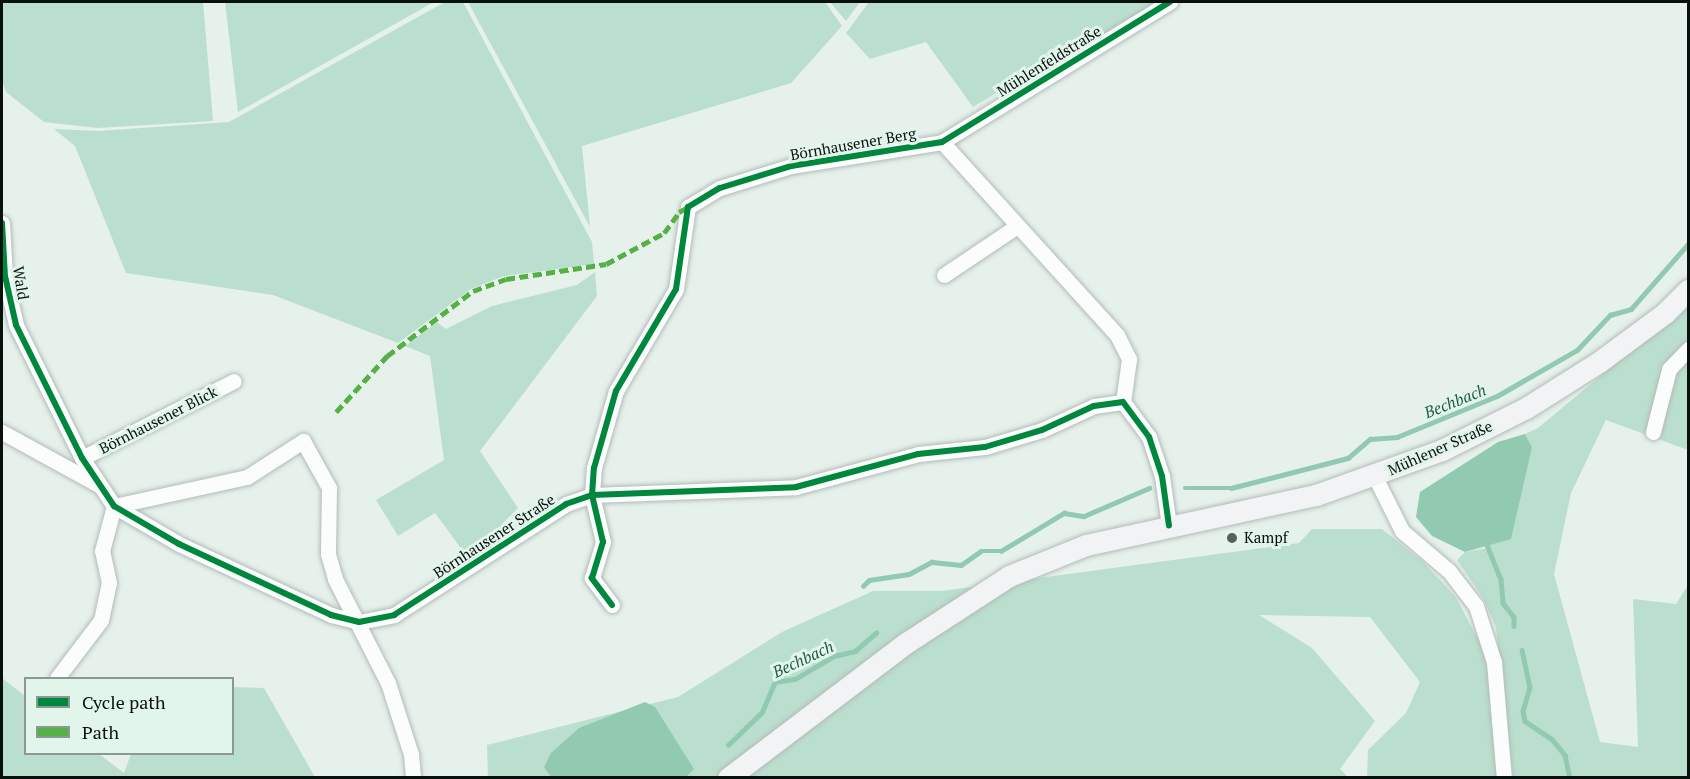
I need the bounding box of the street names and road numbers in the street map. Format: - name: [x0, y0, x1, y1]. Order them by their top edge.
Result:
- street label: Mühlenfeldstraße: [994, 22, 1104, 100]
- street label: Börnhausener Berg: [789, 124, 917, 164]
- street label: Wald: [9, 265, 33, 301]
- street label: Börnhausener Blick: [96, 382, 220, 458]
- street label: Mühlener Straße: [1385, 417, 1495, 479]
- street label: Börnhausener Straße: [430, 490, 558, 582]

